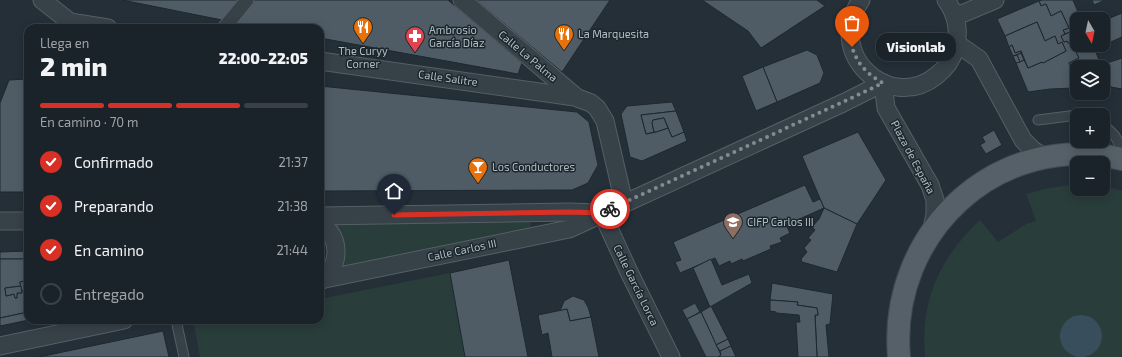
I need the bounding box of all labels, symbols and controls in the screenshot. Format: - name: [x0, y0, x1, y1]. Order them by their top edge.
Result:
- pin: [835, 6, 869, 47]
- icon: bag: [841, 12, 863, 34]
- north arrow: [1070, 12, 1110, 52]
- map controls: [1070, 12, 1110, 196]
- restaurant icon: The Curyy Corner: [352, 16, 374, 44]
- place label: Ambrosio García Díaz: [429, 23, 485, 49]
- restaurant icon: La Marquesita: [553, 23, 575, 51]
- pharmacy icon: Ambrosio García Díaz: [404, 25, 426, 53]
- street label: Calle La Palma: [496, 27, 560, 84]
- place label: La Marquesita: [578, 27, 649, 40]
- callout: Visionlab: [876, 33, 956, 61]
- text: Llega en: [40, 35, 89, 51]
- text: Visionlab: [887, 39, 945, 55]
- place label: The Curyy Corner: [338, 44, 388, 70]
- text: 22:00–22:05: [219, 49, 308, 67]
- text: 2 min: [40, 50, 107, 81]
- button: layers: [1070, 60, 1110, 100]
- street label: Calle Salitre: [418, 67, 479, 88]
- button: +: [1070, 108, 1110, 148]
- text: En camino · 70 m: [40, 114, 138, 130]
- street label: Plaza de España: [889, 118, 938, 196]
- icon: check: [40, 151, 62, 173]
- text: Confirmado: [74, 153, 153, 171]
- text: 21:37: [279, 154, 308, 170]
- bar icon: Los Conductores: [467, 156, 489, 184]
- button: −: [1070, 156, 1110, 196]
- place label: Los Conductores: [492, 160, 575, 173]
- pin: [377, 174, 411, 215]
- icon: home: [383, 180, 405, 202]
- courier: [590, 189, 630, 229]
- icon: check: [40, 195, 62, 217]
- text: Preparando: [74, 197, 154, 215]
- text: 21:38: [277, 198, 308, 214]
- icon: bike: [599, 198, 621, 220]
- school or university icon: CIFP Carlos III: [722, 211, 744, 239]
- place label: CIFP Carlos III: [747, 215, 814, 228]
- street label: Calle Carlos III: [426, 236, 498, 263]
- icon: check: [40, 239, 62, 261]
- text: En camino: [74, 241, 144, 259]
- text: 21:44: [276, 242, 308, 258]
- street label: Calle García Lorca: [611, 242, 662, 327]
- text: Entregado: [74, 285, 144, 303]

